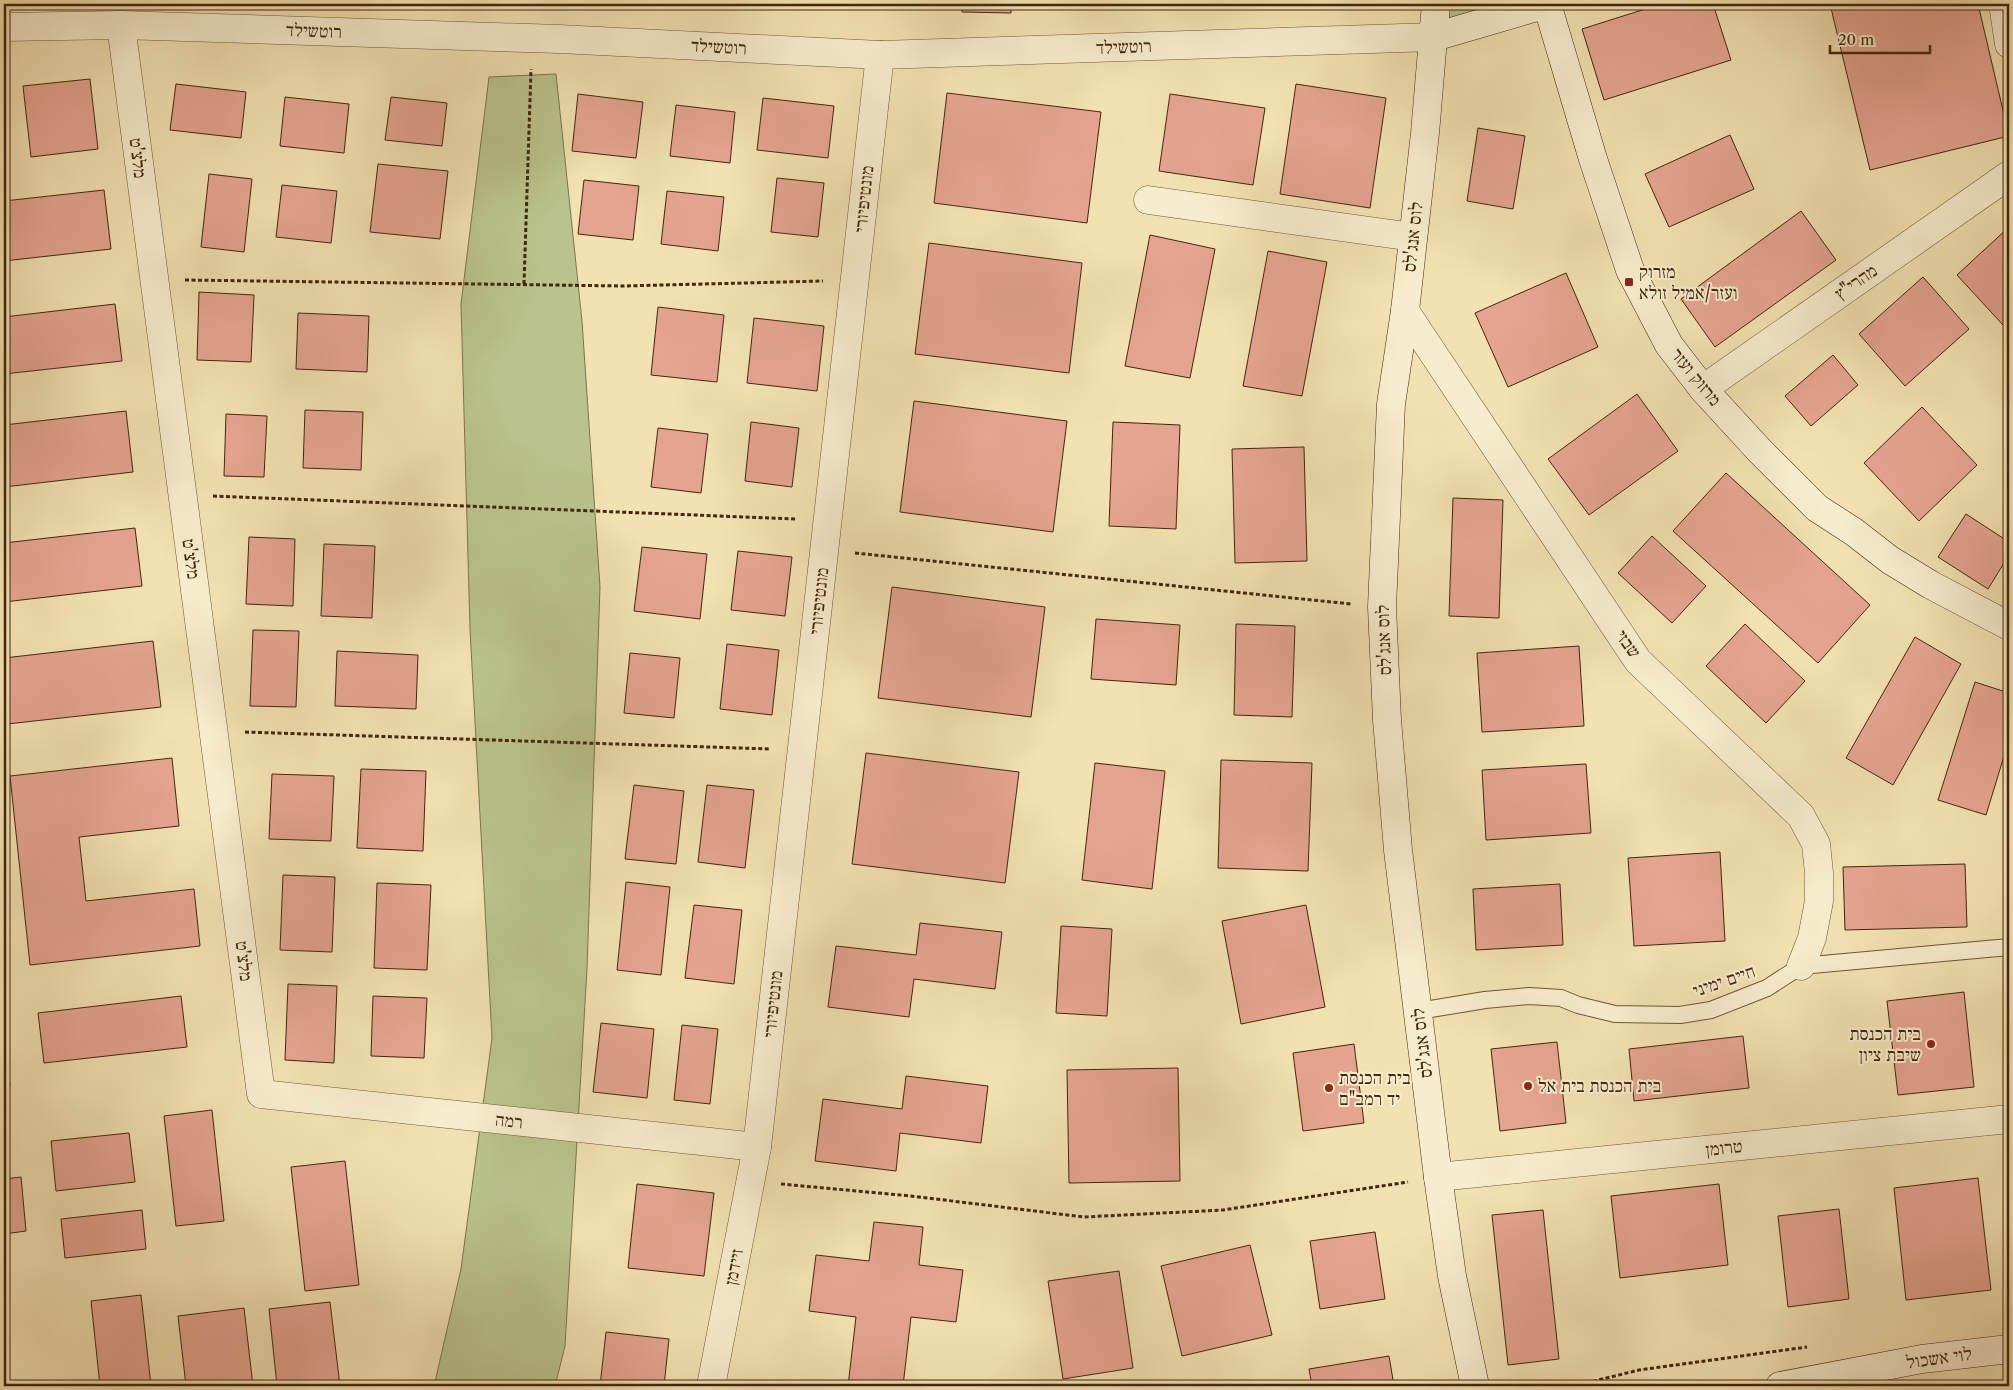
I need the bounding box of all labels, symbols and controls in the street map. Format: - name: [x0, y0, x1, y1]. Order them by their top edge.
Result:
- street label: רוטשילד: [286, 19, 342, 43]
- scale bar: [1830, 22, 1930, 54]
- text: 20 m: [1838, 30, 1874, 49]
- street label: רוטשילד: [690, 35, 748, 59]
- street label: רוטשילד: [1096, 35, 1152, 59]
- street label: מלצ'ט: [125, 137, 151, 179]
- street label: מונטיפיורי: [850, 164, 878, 234]
- street label: לוס אנג'לס: [1398, 201, 1428, 273]
- street label: מהרי"ץ: [1830, 259, 1882, 305]
- place label: מזרוק ועזר/אמיל זולא: [1639, 261, 1738, 304]
- marker: מזרוק ועזר/אמיל זולא: [1623, 276, 1635, 288]
- street label: מרזוק ועזר: [1666, 344, 1726, 410]
- street label: מלצ'ט: [177, 537, 205, 581]
- street label: מונטיפיורי: [805, 566, 833, 636]
- street label: לוס אנג'לס: [1372, 604, 1396, 676]
- street label: שבזי: [1611, 626, 1645, 662]
- street label: מלצ'ט: [231, 940, 257, 982]
- street label: חיים ימיני: [1690, 960, 1758, 1002]
- street label: מונטיפיורי: [759, 969, 787, 1039]
- street label: לוס אנג'לס: [1407, 1007, 1437, 1079]
- place label: בית הכנסת שיבת ציון: [1849, 1023, 1921, 1066]
- marker: בית הכנסת שיבת ציון: [1925, 1038, 1937, 1050]
- place label: בית הכנסת יד רמב"ם: [1339, 1067, 1411, 1110]
- place label: בית הכנסת בית אל: [1538, 1075, 1661, 1097]
- marker: בית הכנסת בית אל: [1522, 1080, 1534, 1092]
- marker: בית הכנסת יד רמב"ם: [1323, 1082, 1335, 1094]
- street label: רמה: [494, 1109, 524, 1133]
- street label: טרומן: [1705, 1135, 1743, 1161]
- street label: זיידמן: [720, 1247, 748, 1287]
- street label: לוי אשכול: [1905, 1343, 1973, 1373]

